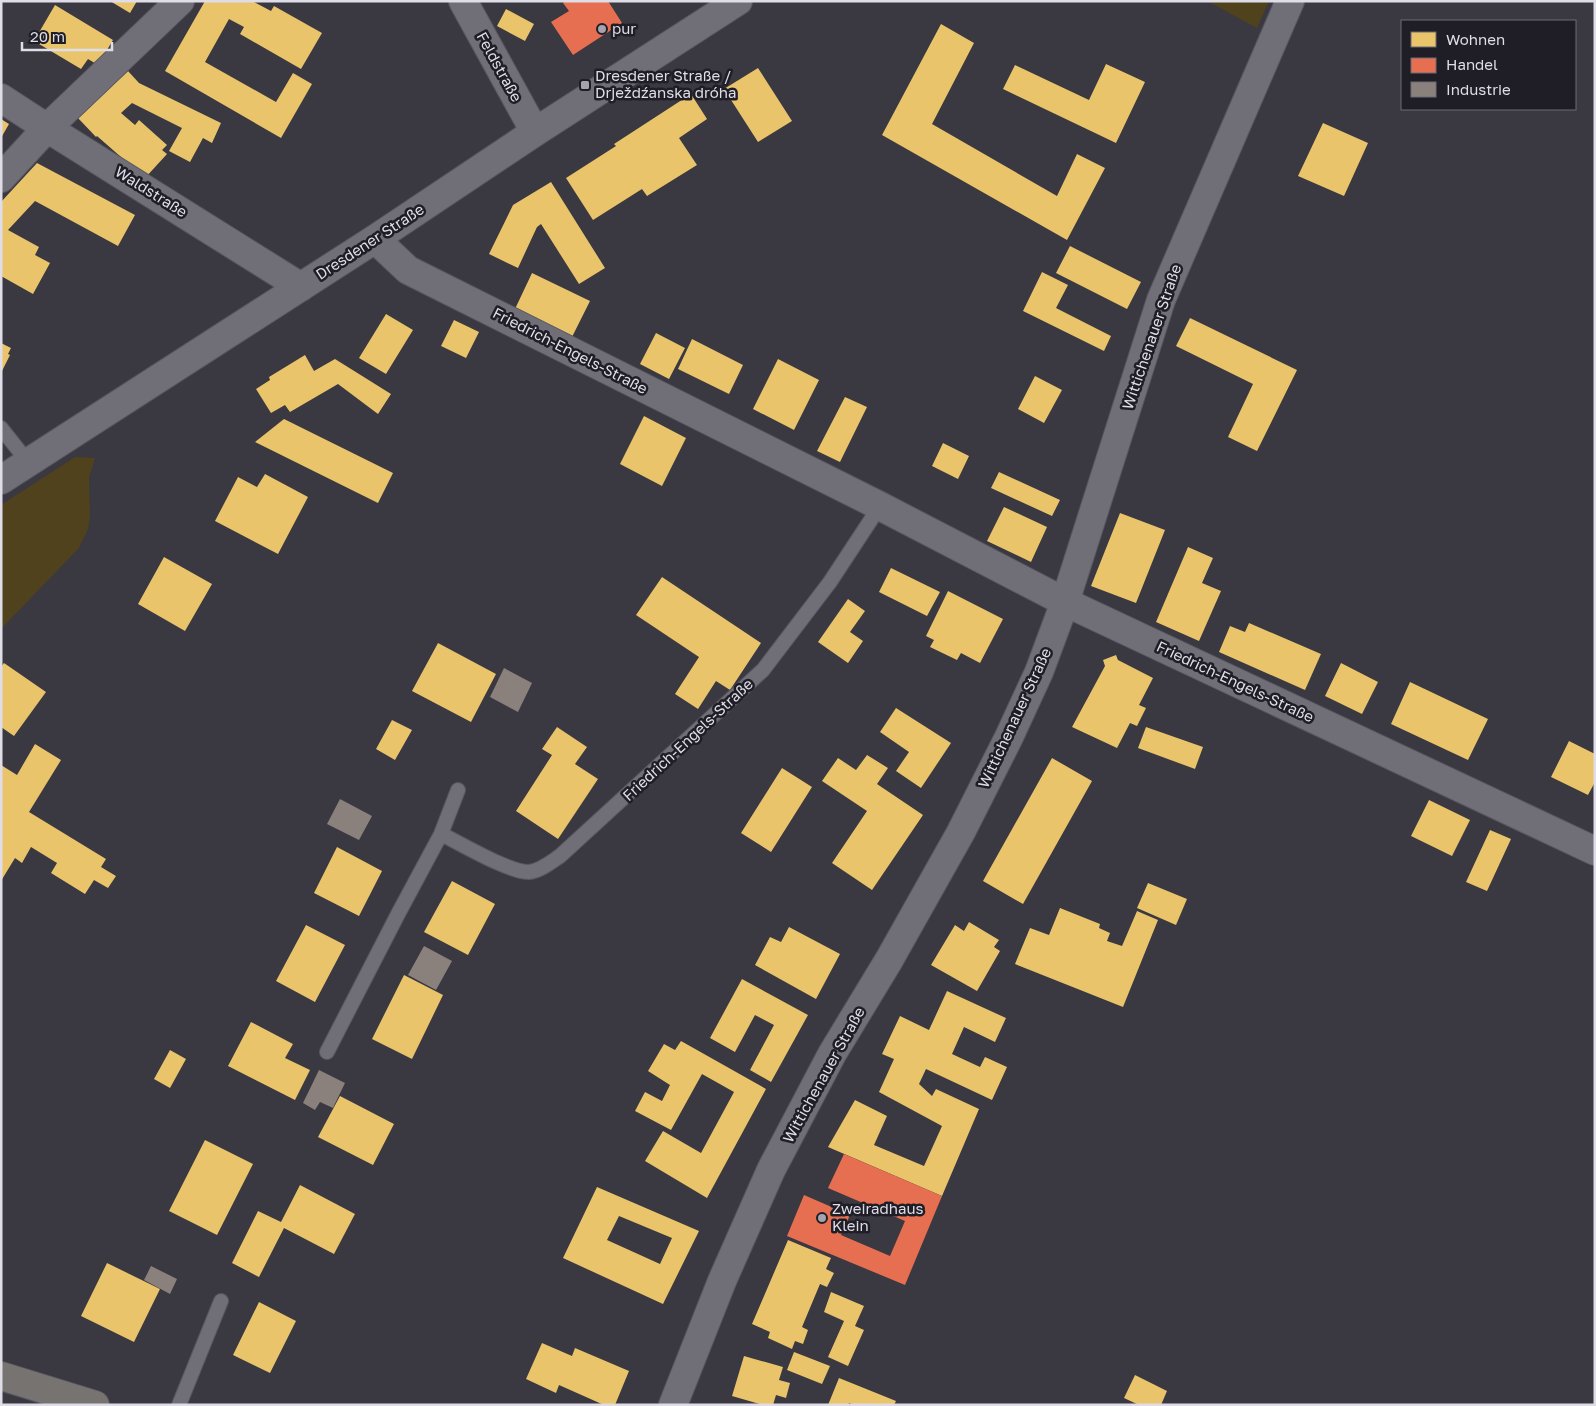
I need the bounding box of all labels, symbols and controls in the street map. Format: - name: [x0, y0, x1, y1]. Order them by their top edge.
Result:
- place label: pur: [612, 19, 636, 37]
- scale bar: [22, 20, 112, 52]
- legend: [1401, 20, 1576, 110]
- marker: pur: [596, 23, 608, 35]
- text: 20 m: [30, 27, 65, 45]
- street label: Feldstraße: [473, 29, 527, 105]
- text: Wohnen: [1446, 30, 1505, 48]
- text: Handel: [1446, 55, 1498, 73]
- place label: Dresdener Straße / Drježdźanska dróha: [595, 66, 736, 101]
- marker: Dresdener Straße / Drježdźanska dróha: [579, 79, 591, 91]
- text: Industrie: [1446, 80, 1511, 98]
- street label: Waldstraße: [112, 162, 191, 221]
- street label: Dresdener Straße: [312, 199, 427, 283]
- street label: Wittichenauer Straße: [1118, 261, 1184, 412]
- street label: Friedrich-Engels-Straße: [490, 303, 651, 397]
- street label: Friedrich-Engels-Straße: [1154, 637, 1317, 726]
- street label: Wittichenauer Straße: [974, 644, 1055, 790]
- street label: Friedrich-Engels-Straße: [619, 674, 756, 804]
- street label: Wittichenauer Straße: [778, 1003, 868, 1145]
- place label: Zweiradhaus Klein: [832, 1199, 924, 1234]
- marker: Zweiradhaus Klein: [816, 1212, 828, 1224]

